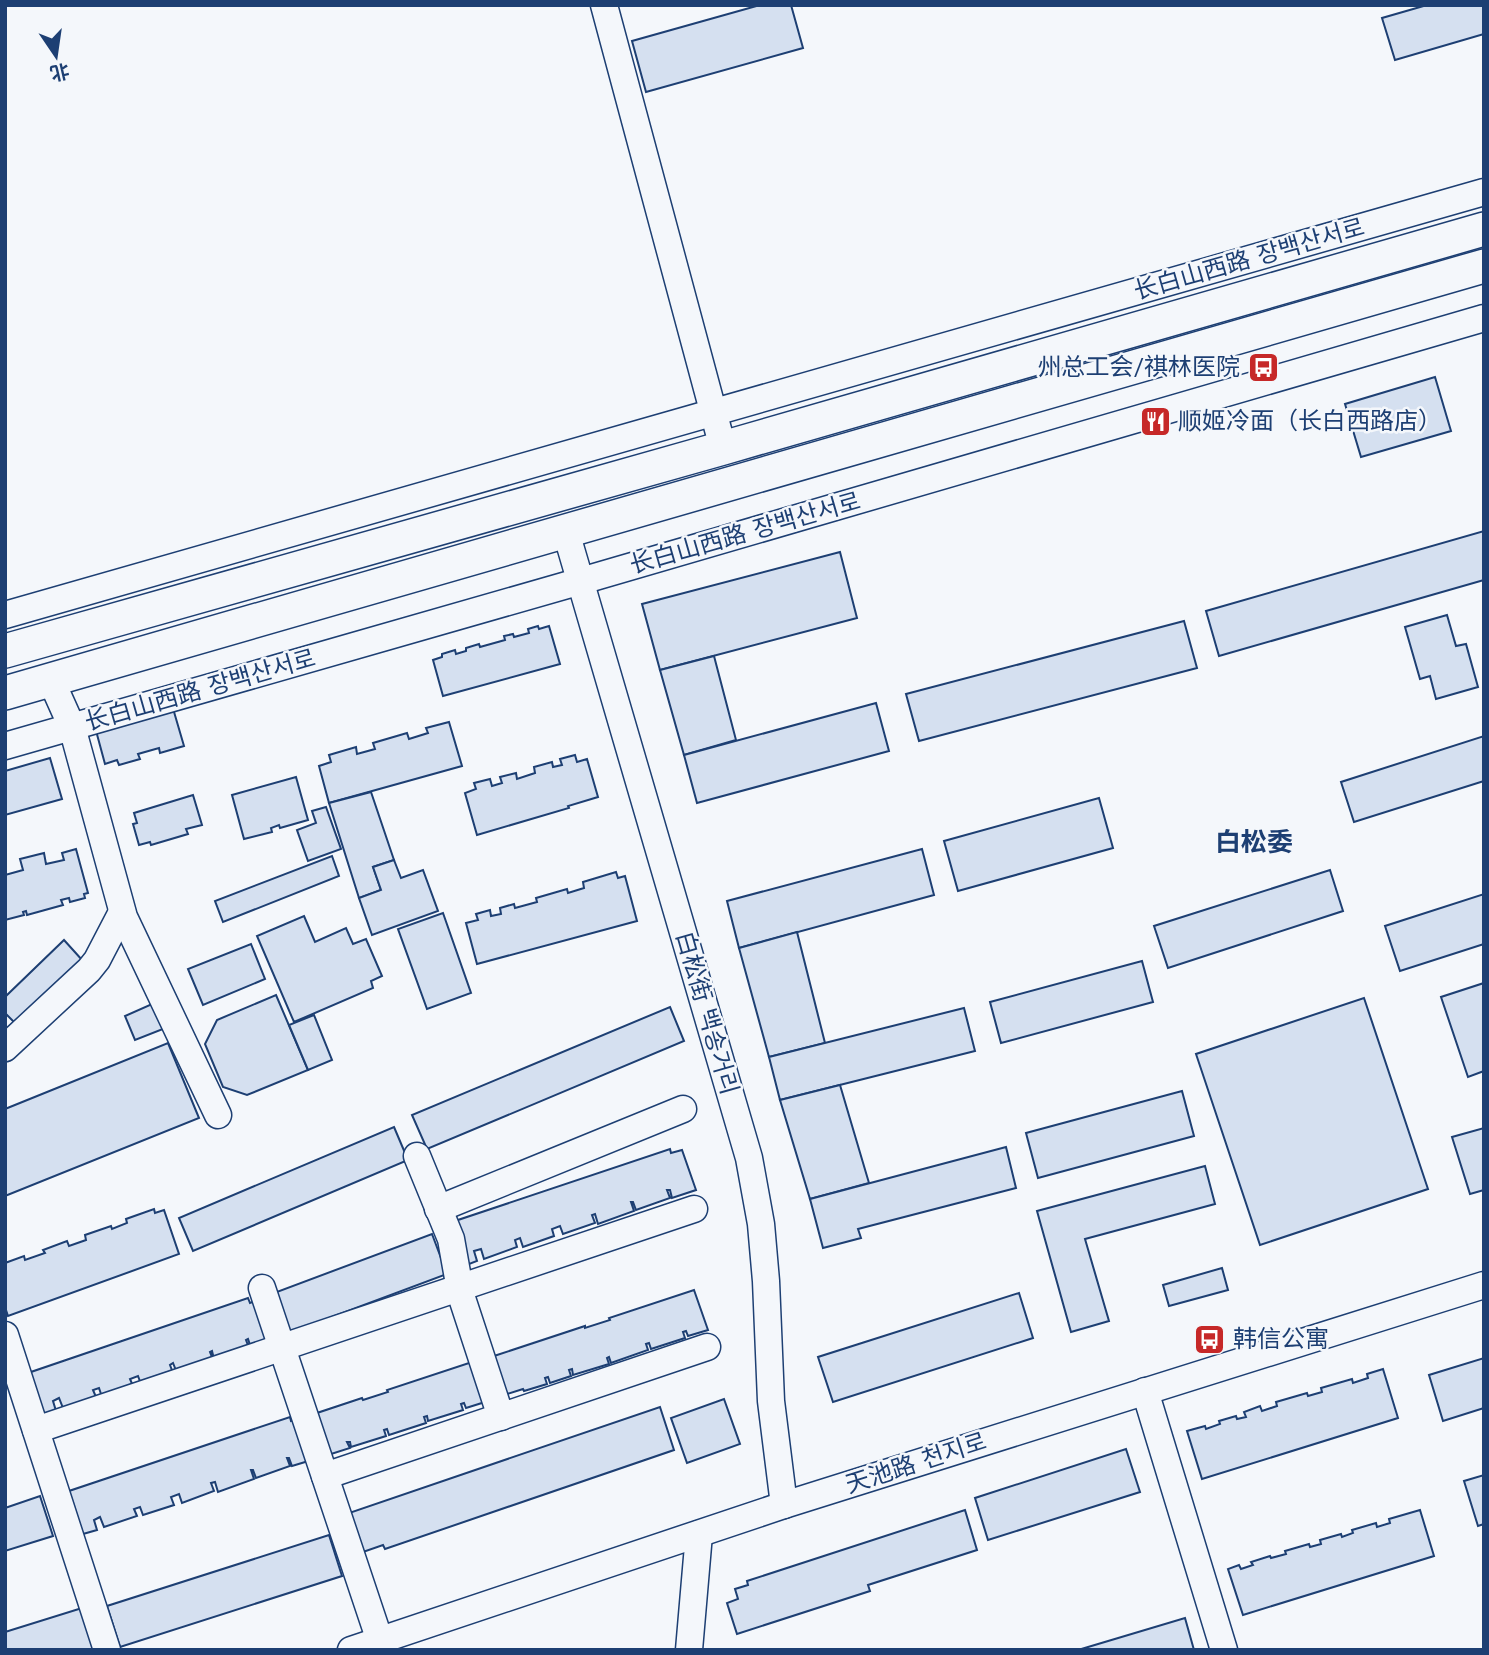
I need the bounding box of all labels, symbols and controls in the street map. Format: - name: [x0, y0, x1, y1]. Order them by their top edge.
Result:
- north arrow: [21, 21, 91, 91]
- text: 北: [48, 59, 72, 85]
- street label: 长白山西路 장백산서로: [1130, 213, 1368, 305]
- bus stop icon: 州总工会/祺林医院: [1246, 350, 1280, 384]
- place label: 州总工会/祺林医院: [1038, 353, 1240, 381]
- restaurant icon: 顺姬冷面（长白西路店）: [1138, 404, 1172, 438]
- place label: 顺姬冷面（长白西路店）: [1178, 407, 1442, 435]
- street label: 长白山西路 장백산서로: [626, 487, 864, 579]
- street label: 长白山西路 장백산서로: [81, 644, 319, 736]
- district label: 白松委: [1215, 827, 1293, 857]
- street label: 白松街 백송거리: [670, 928, 744, 1098]
- bus stop icon: 韩信公寓: [1193, 1322, 1227, 1356]
- place label: 韩信公寓: [1233, 1325, 1329, 1353]
- street label: 天池路 천지로: [842, 1427, 990, 1499]

